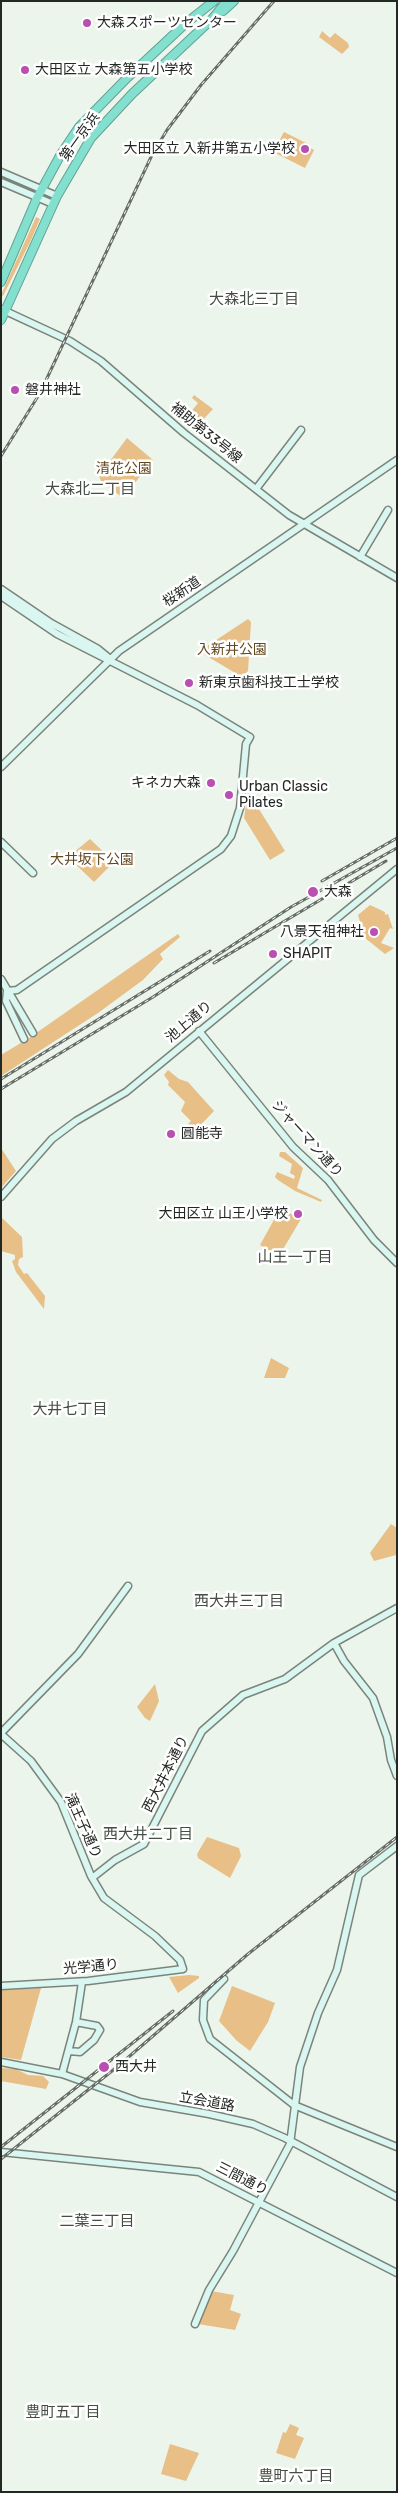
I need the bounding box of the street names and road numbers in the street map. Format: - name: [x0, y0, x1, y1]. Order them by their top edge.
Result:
- street label: 第一京浜: [57, 109, 103, 165]
- street label: 補助第33号線: [167, 399, 245, 467]
- street label: 桜新道: [160, 573, 204, 611]
- street label: 池上通り: [162, 998, 216, 1046]
- street label: ジャーマン通り: [268, 1097, 346, 1181]
- street label: 西大井本通り: [139, 1733, 193, 1815]
- street label: 滝王子通り: [61, 1791, 105, 1861]
- street label: 光学通り: [62, 1956, 120, 1978]
- street label: 立会道路: [178, 2089, 236, 2115]
- street label: 三間通り: [213, 2159, 271, 2199]

